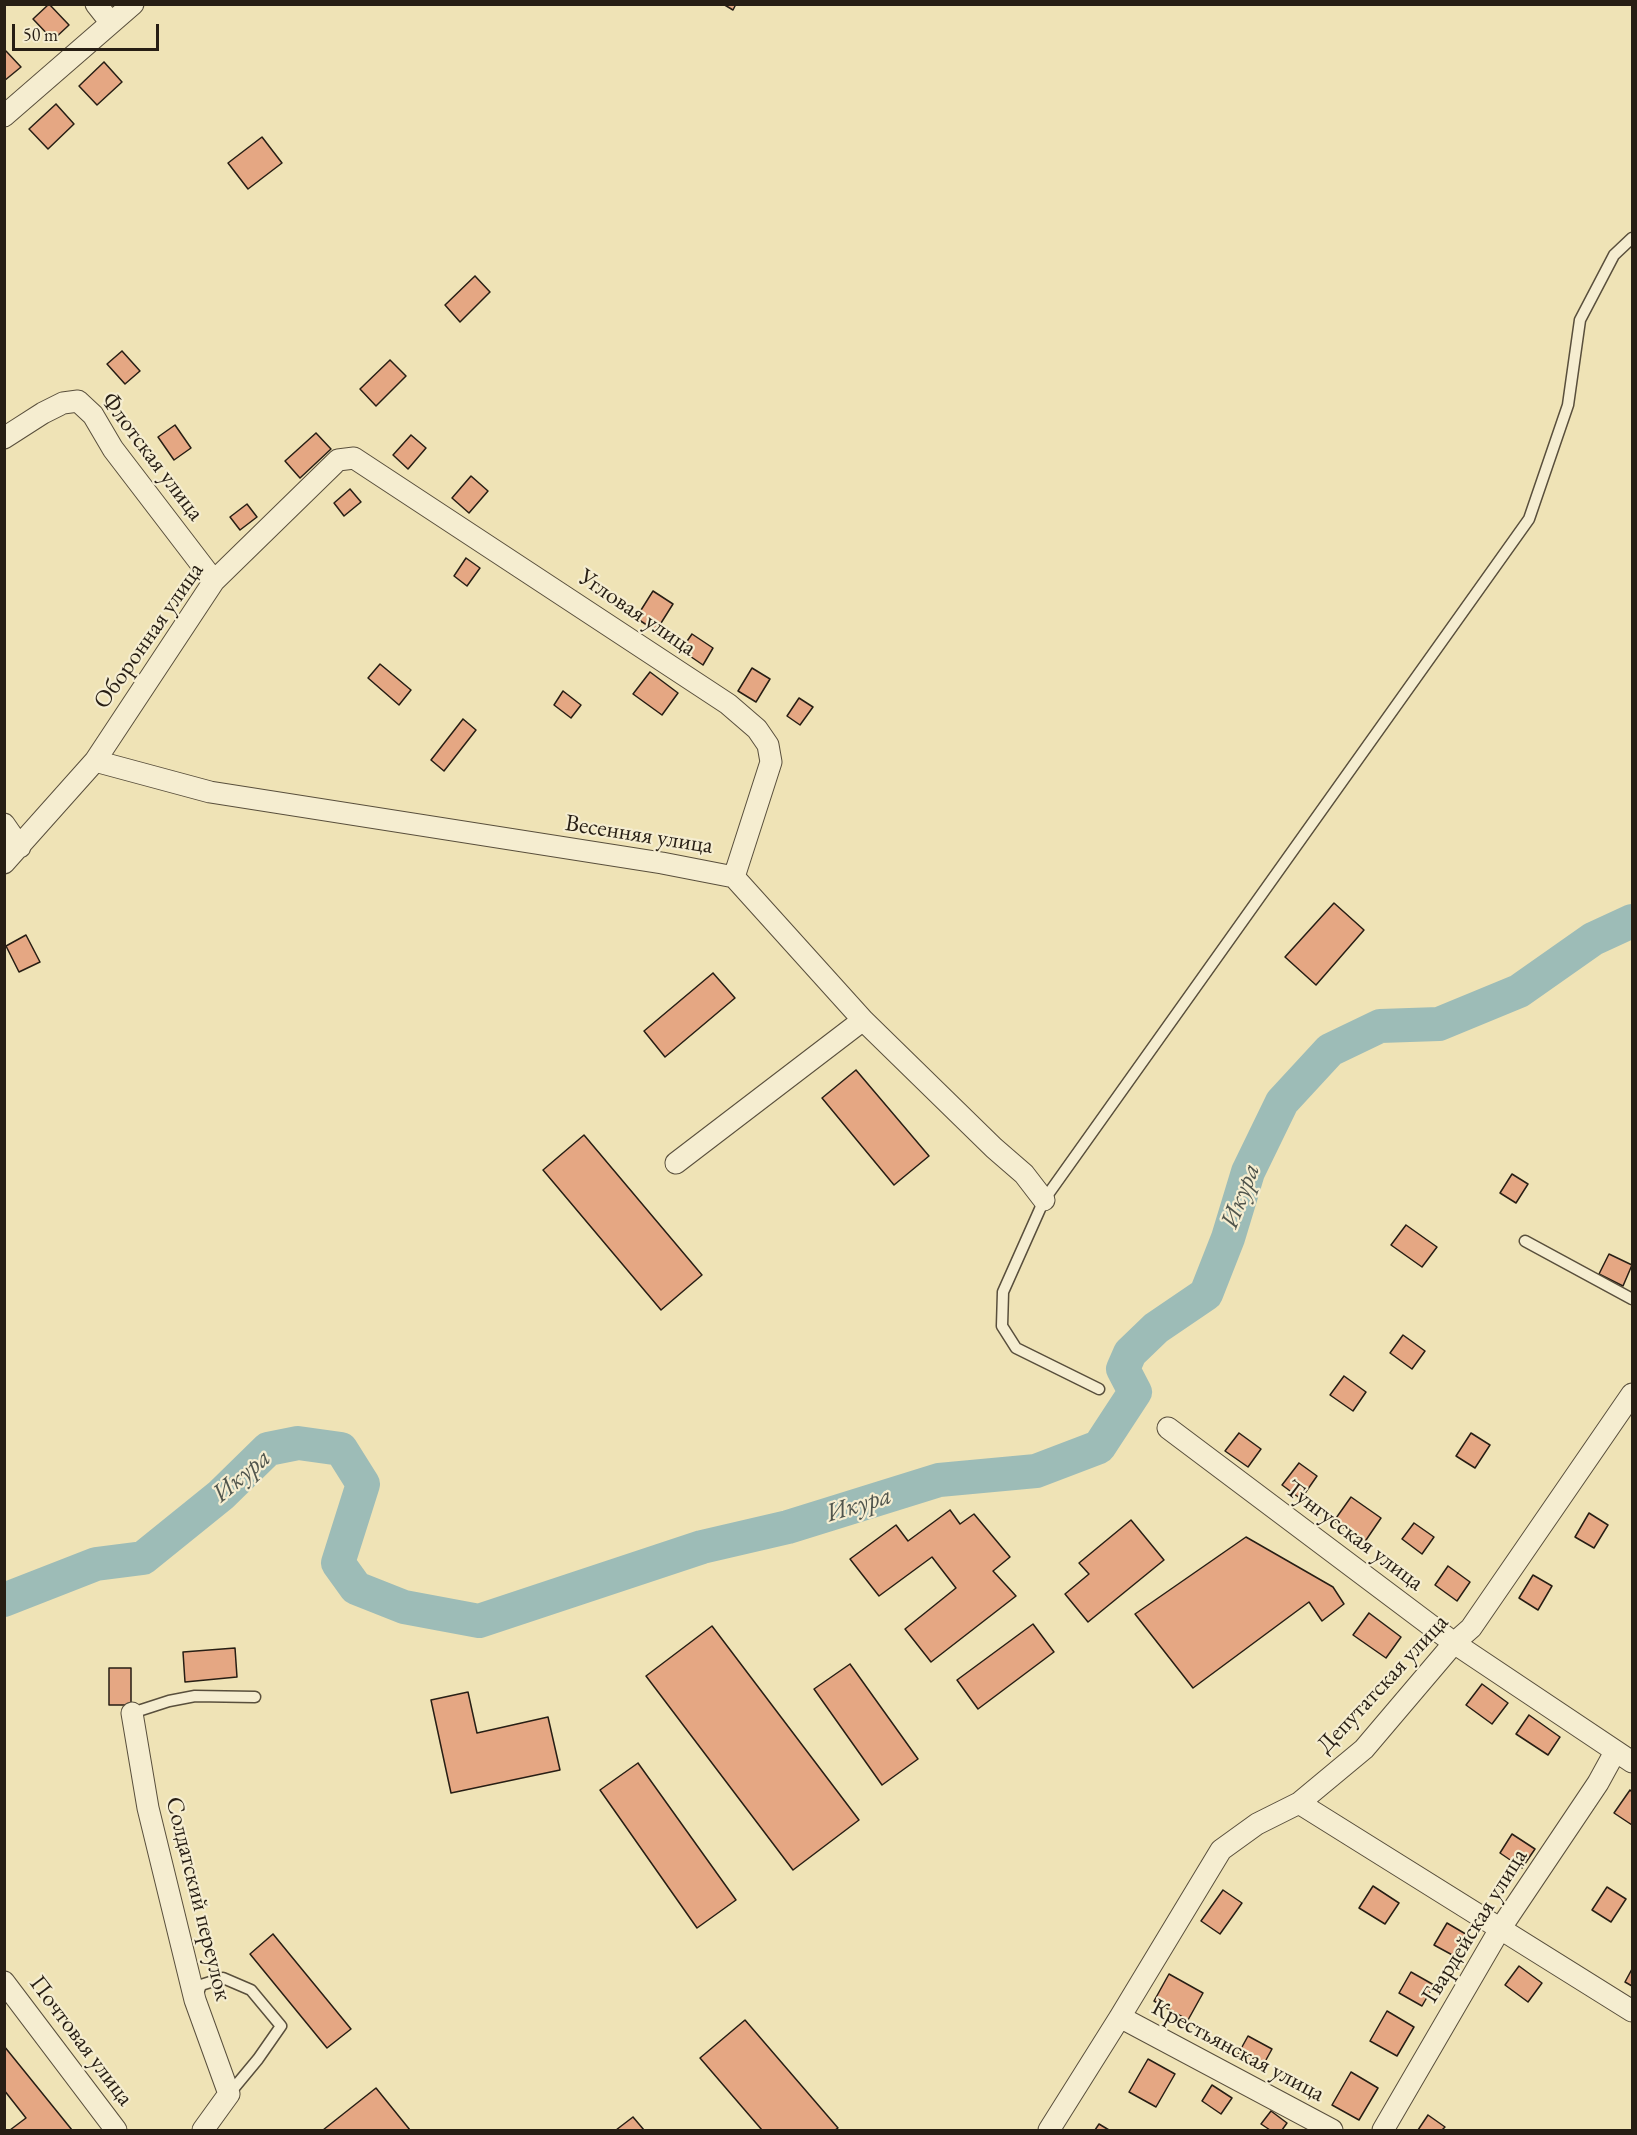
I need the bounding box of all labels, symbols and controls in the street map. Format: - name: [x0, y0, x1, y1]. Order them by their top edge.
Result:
- scale bar: [15, 12, 162, 50]
- text: 50 m: [23, 23, 58, 46]
- street label: Флотская улица: [94, 387, 210, 527]
- street label: Оборонная улица: [88, 557, 210, 715]
- street label: Угловая улица: [573, 563, 701, 663]
- street label: Весенняя улица: [563, 809, 715, 861]
- water label: Икура: [1214, 1159, 1268, 1233]
- water label: Икура: [206, 1443, 278, 1509]
- street label: Тунгусская улица: [1279, 1475, 1429, 1597]
- water label: Икура: [823, 1480, 895, 1530]
- street label: Депутатская улица: [1311, 1608, 1455, 1760]
- street label: Солдатский переулок: [159, 1794, 237, 2004]
- street label: Гвардейская улица: [1416, 1844, 1534, 2008]
- street label: Почтовая улица: [23, 1970, 139, 2112]
- street label: Крестьянская улица: [1147, 1993, 1329, 2109]

